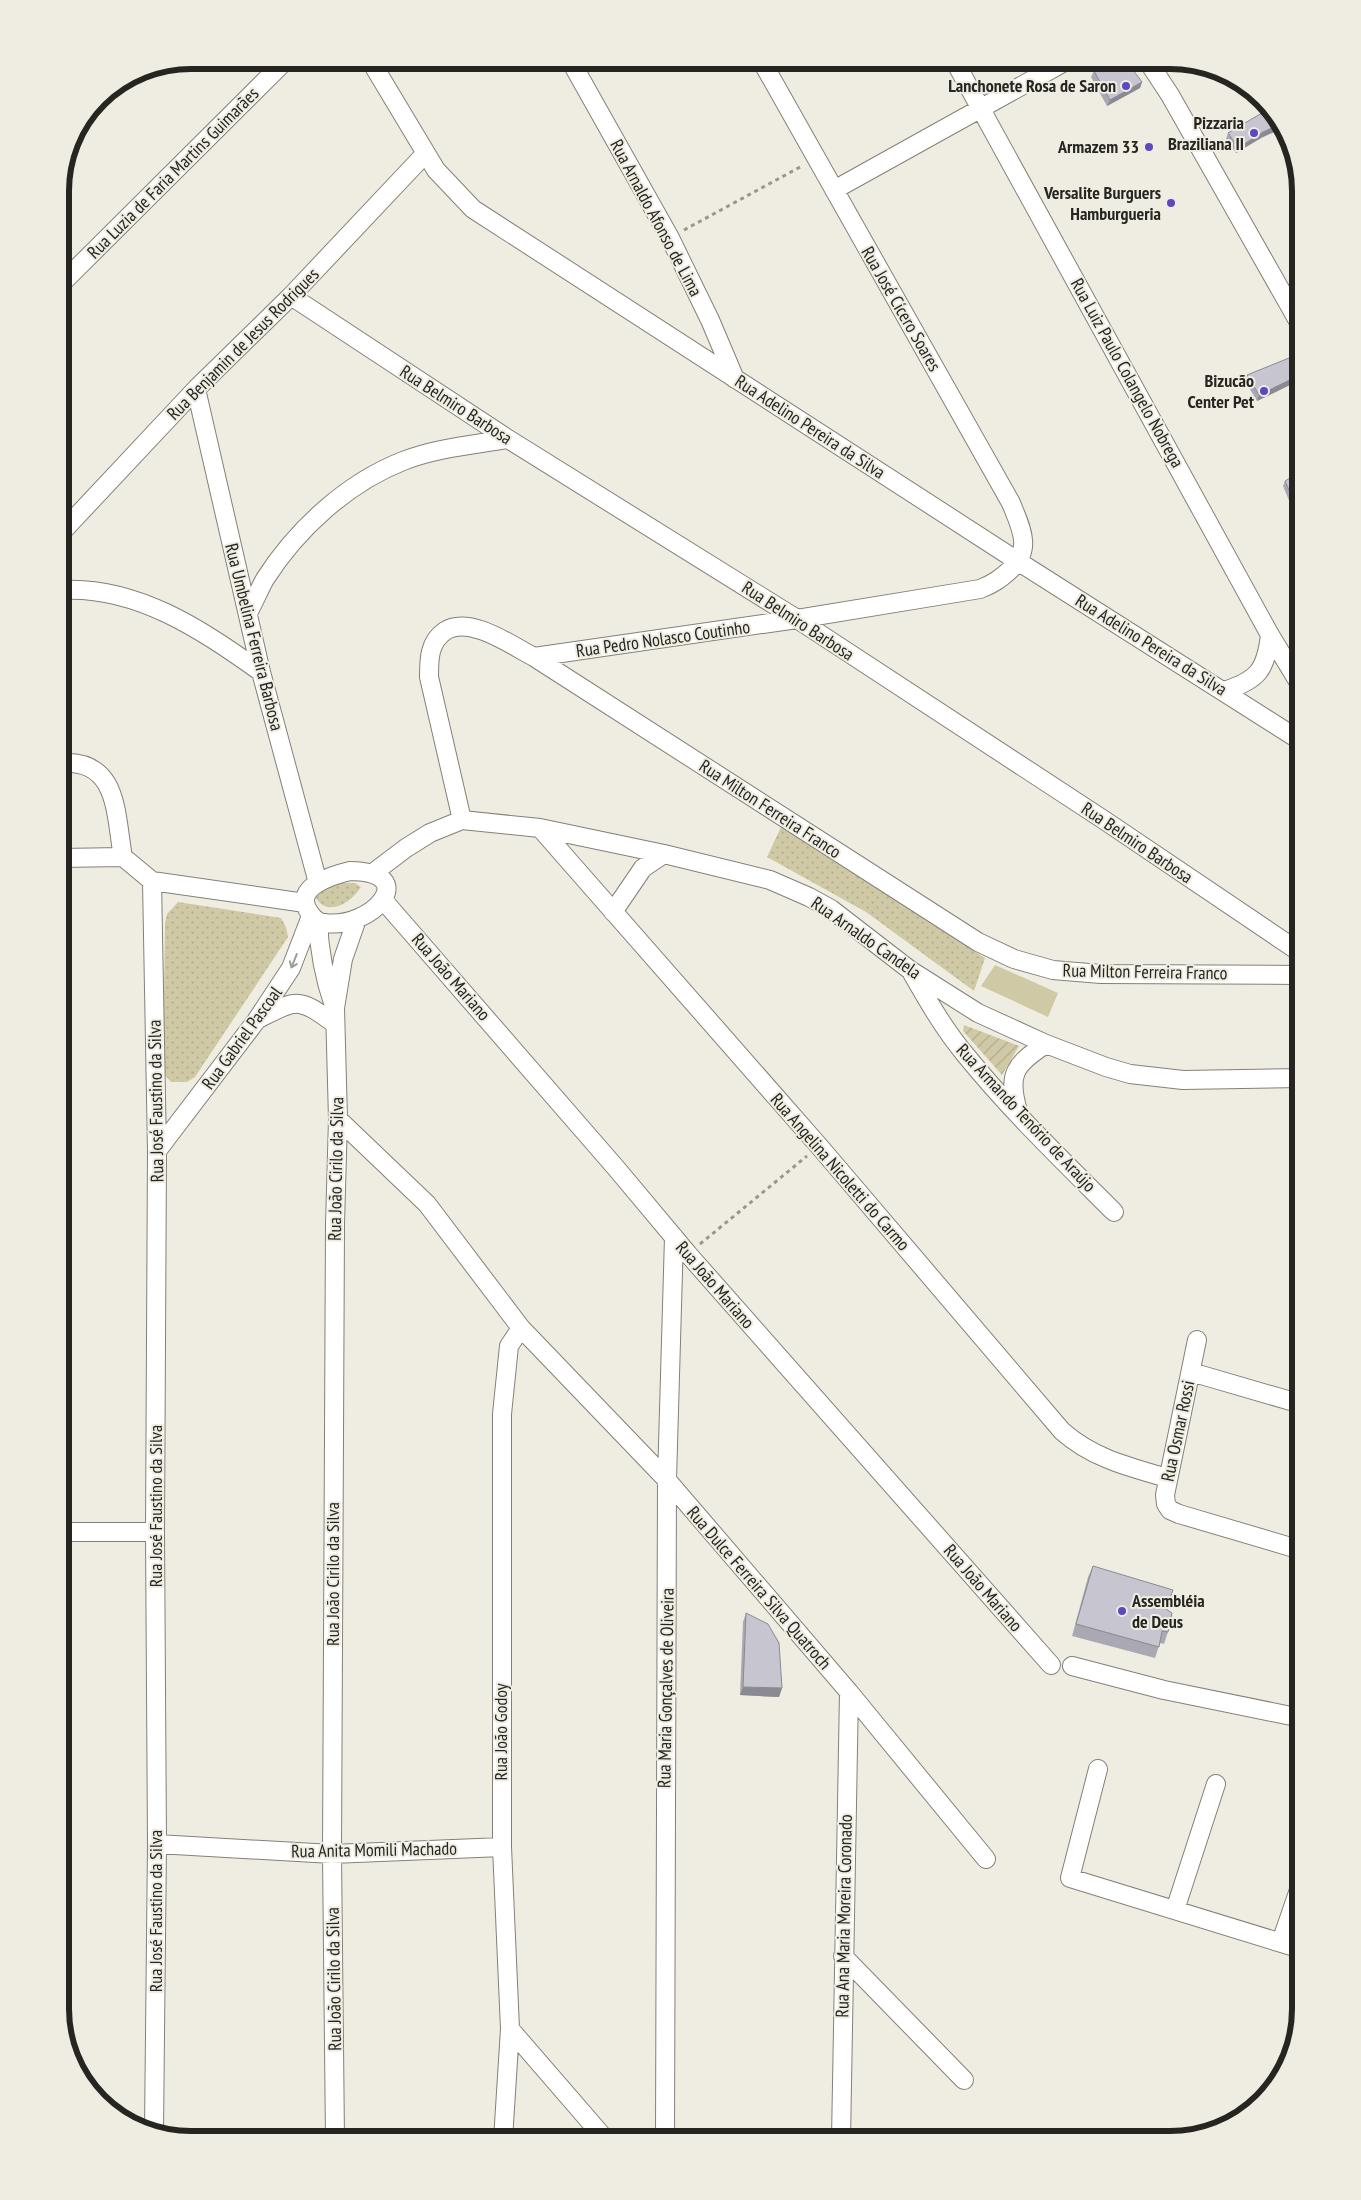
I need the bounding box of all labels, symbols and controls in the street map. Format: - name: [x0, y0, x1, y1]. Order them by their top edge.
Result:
- place label: Lanchonete Rosa de Saron: [948, 74, 1116, 97]
- marker: Lanchonete Rosa de Saron: [1120, 80, 1132, 92]
- street label: Rua Luzia de Faria Martins Guimarães: [82, 82, 263, 263]
- place label: Pizzaria Braziliana II: [1168, 111, 1244, 155]
- marker: Pizzaria Braziliana II: [1248, 127, 1260, 139]
- street label: Rua Arnaldo Afonso de Lima: [605, 135, 708, 300]
- place label: Armazem 33: [1057, 135, 1139, 158]
- marker: Armazem 33: [1143, 141, 1155, 153]
- place label: Versalite Burguers Hamburgueria: [1043, 181, 1161, 225]
- marker: Versalite Burguers Hamburgueria: [1165, 197, 1177, 209]
- street label: Rua José Cícero Soares: [856, 242, 946, 375]
- street label: Rua Benjamin de Jesus Rodrigues: [162, 263, 324, 425]
- street label: Rua Luiz Paulo Colangelo Nobrega: [1066, 274, 1189, 471]
- street label: Rua Belmiro Barbosa: [396, 360, 517, 449]
- street label: Rua Adelino Pereira da Silva: [731, 369, 890, 484]
- place label: Bizucão Center Pet: [1188, 369, 1255, 413]
- marker: Bizucão Center Pet: [1258, 385, 1270, 397]
- street label: Rua Umbelina Ferreira Barbosa: [220, 541, 289, 733]
- street label: Rua Belmiro Barbosa: [738, 576, 859, 665]
- street label: Rua Adelino Pereira da Silva: [1071, 589, 1231, 701]
- street label: Rua Pedro Nolasco Coutinho: [575, 615, 752, 662]
- street label: Rua Milton Ferreira Franco: [695, 754, 846, 863]
- street label: Rua Belmiro Barbosa: [1077, 797, 1197, 888]
- street label: Rua Arnaldo Candela: [807, 891, 926, 984]
- street label: Rua João Mariano: [407, 928, 496, 1025]
- one-way arrow: [288, 953, 298, 968]
- street label: Rua Milton Ferreira Franco: [1062, 959, 1228, 984]
- street label: Rua Gabriel Pascoal: [196, 981, 287, 1094]
- street label: Rua José Faustino da Silva: [143, 1020, 168, 1182]
- street label: Rua Armando Tenório de Araújo: [952, 1039, 1101, 1197]
- street label: Rua Angelina Nicoletti do Carmo: [766, 1088, 915, 1255]
- street label: Rua João Cirilo da Silva: [323, 1097, 348, 1241]
- street label: Rua João Mariano: [671, 1236, 760, 1333]
- street label: Rua Osmar Rossi: [1156, 1378, 1199, 1484]
- street label: Rua José Faustino da Silva: [144, 1425, 167, 1587]
- street label: Rua Dulce Ferreira Silva Quatroch: [682, 1501, 837, 1674]
- street label: Rua João Cirilo da Silva: [321, 1502, 344, 1646]
- street label: Rua João Mariano: [939, 1539, 1028, 1636]
- street label: Rua Maria Gonçalves de Oliveira: [652, 1588, 679, 1788]
- place label: Assembléia de Deus: [1131, 1589, 1205, 1633]
- marker: Assembléia de Deus: [1116, 1605, 1128, 1617]
- street label: Rua João Godoy: [489, 1683, 512, 1781]
- street label: Rua Ana Maria Moreira Coronado: [830, 1814, 857, 2018]
- street label: Rua José Faustino da Silva: [144, 1830, 167, 1992]
- street label: Rua Anita Momili Machado: [291, 1837, 457, 1862]
- street label: Rua João Cirilo da Silva: [321, 1907, 346, 2051]

